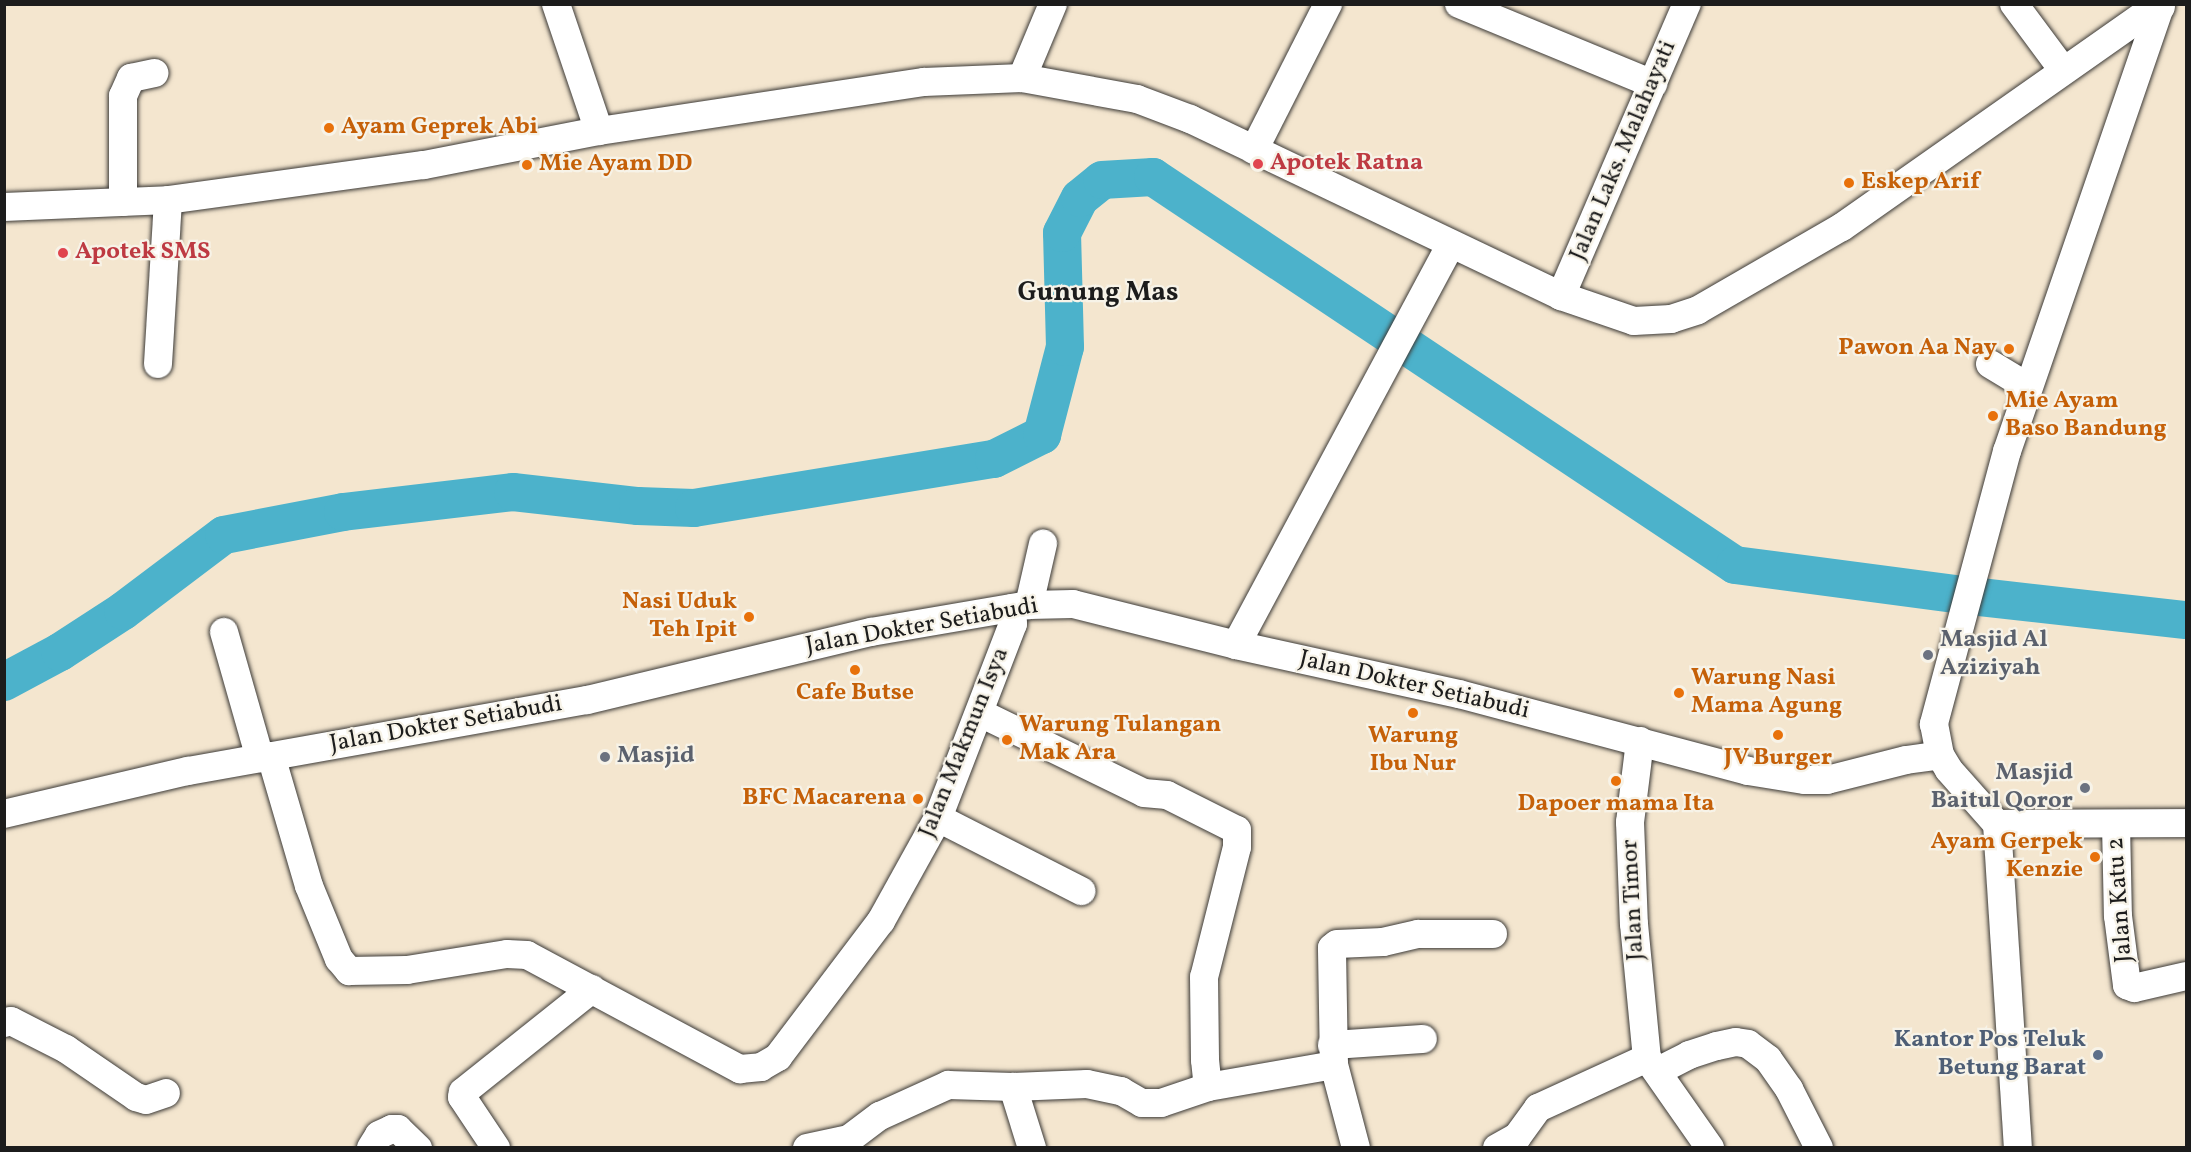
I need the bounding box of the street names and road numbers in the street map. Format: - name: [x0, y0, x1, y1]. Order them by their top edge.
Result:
- street label: Jalan Laks. Malahayati: [1565, 37, 1683, 265]
- street label: Jalan Dokter Setiabudi: [804, 592, 1040, 662]
- street label: Jalan Makmun Isya: [914, 644, 1016, 842]
- street label: Jalan Dokter Setiabudi: [1296, 646, 1532, 726]
- street label: Jalan Dokter Setiabudi: [328, 690, 564, 760]
- street label: Jalan Katu 2: [2102, 836, 2140, 964]
- street label: Jalan Timor: [1616, 838, 1652, 962]

